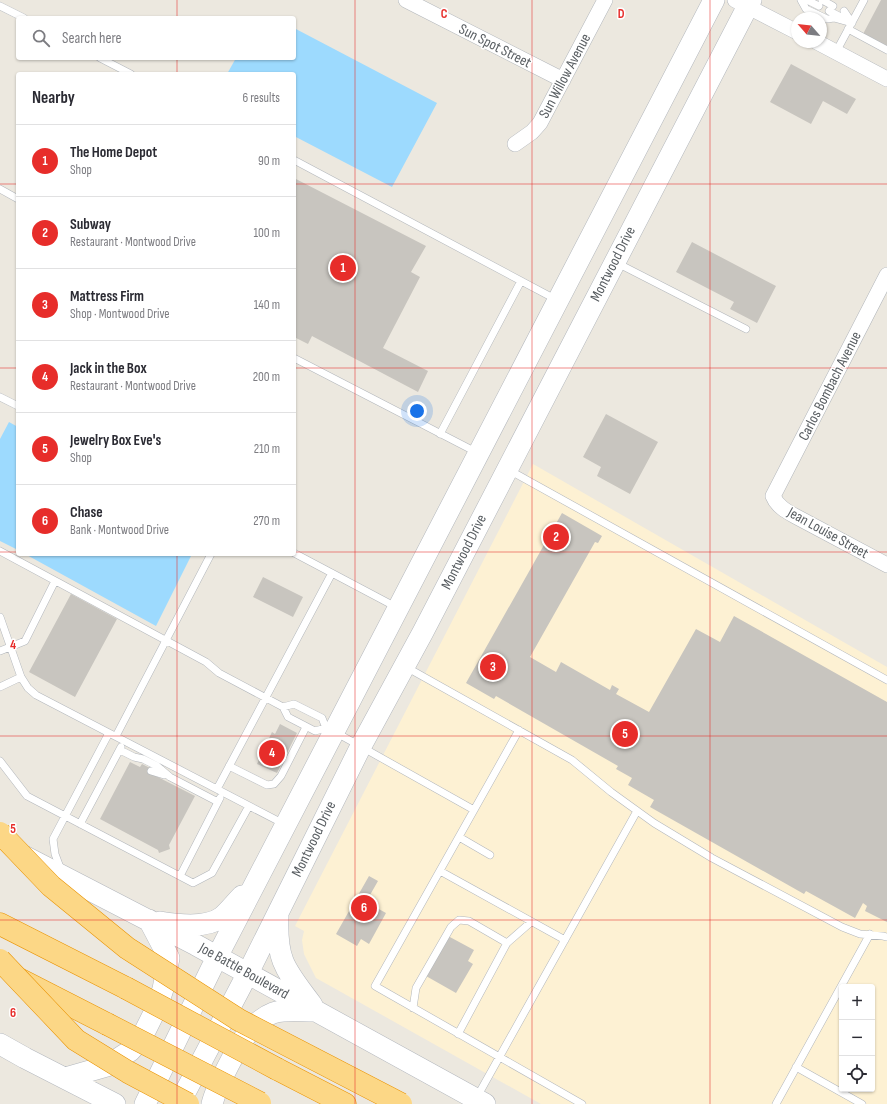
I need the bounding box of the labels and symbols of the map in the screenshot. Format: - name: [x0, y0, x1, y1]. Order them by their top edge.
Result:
- text: C: [441, 6, 448, 22]
- text: D: [618, 6, 625, 22]
- north arrow: [791, 12, 827, 48]
- street label: Sun Spot Street: [456, 20, 535, 73]
- street label: Sun Willow Avenue: [535, 30, 595, 122]
- street label: Montwood Drive: [586, 223, 640, 305]
- pin: 1: [330, 253, 356, 283]
- street label: Carlos Bombach Avenue: [794, 328, 866, 444]
- your location: [407, 401, 427, 421]
- street label: Jean Louise Street: [783, 502, 872, 563]
- street label: Montwood Drive: [437, 511, 491, 593]
- pin: 2: [543, 522, 569, 552]
- text: 4: [10, 637, 16, 653]
- pin: 3: [480, 652, 506, 682]
- pin: 5: [612, 719, 638, 749]
- pin: 4: [259, 738, 285, 768]
- street label: Montwood Drive: [288, 798, 340, 880]
- text: 5: [10, 821, 16, 837]
- pin: 6: [351, 893, 377, 923]
- street label: Joe Battle Boulevard: [195, 938, 292, 1004]
- text: 6: [10, 1005, 16, 1021]

